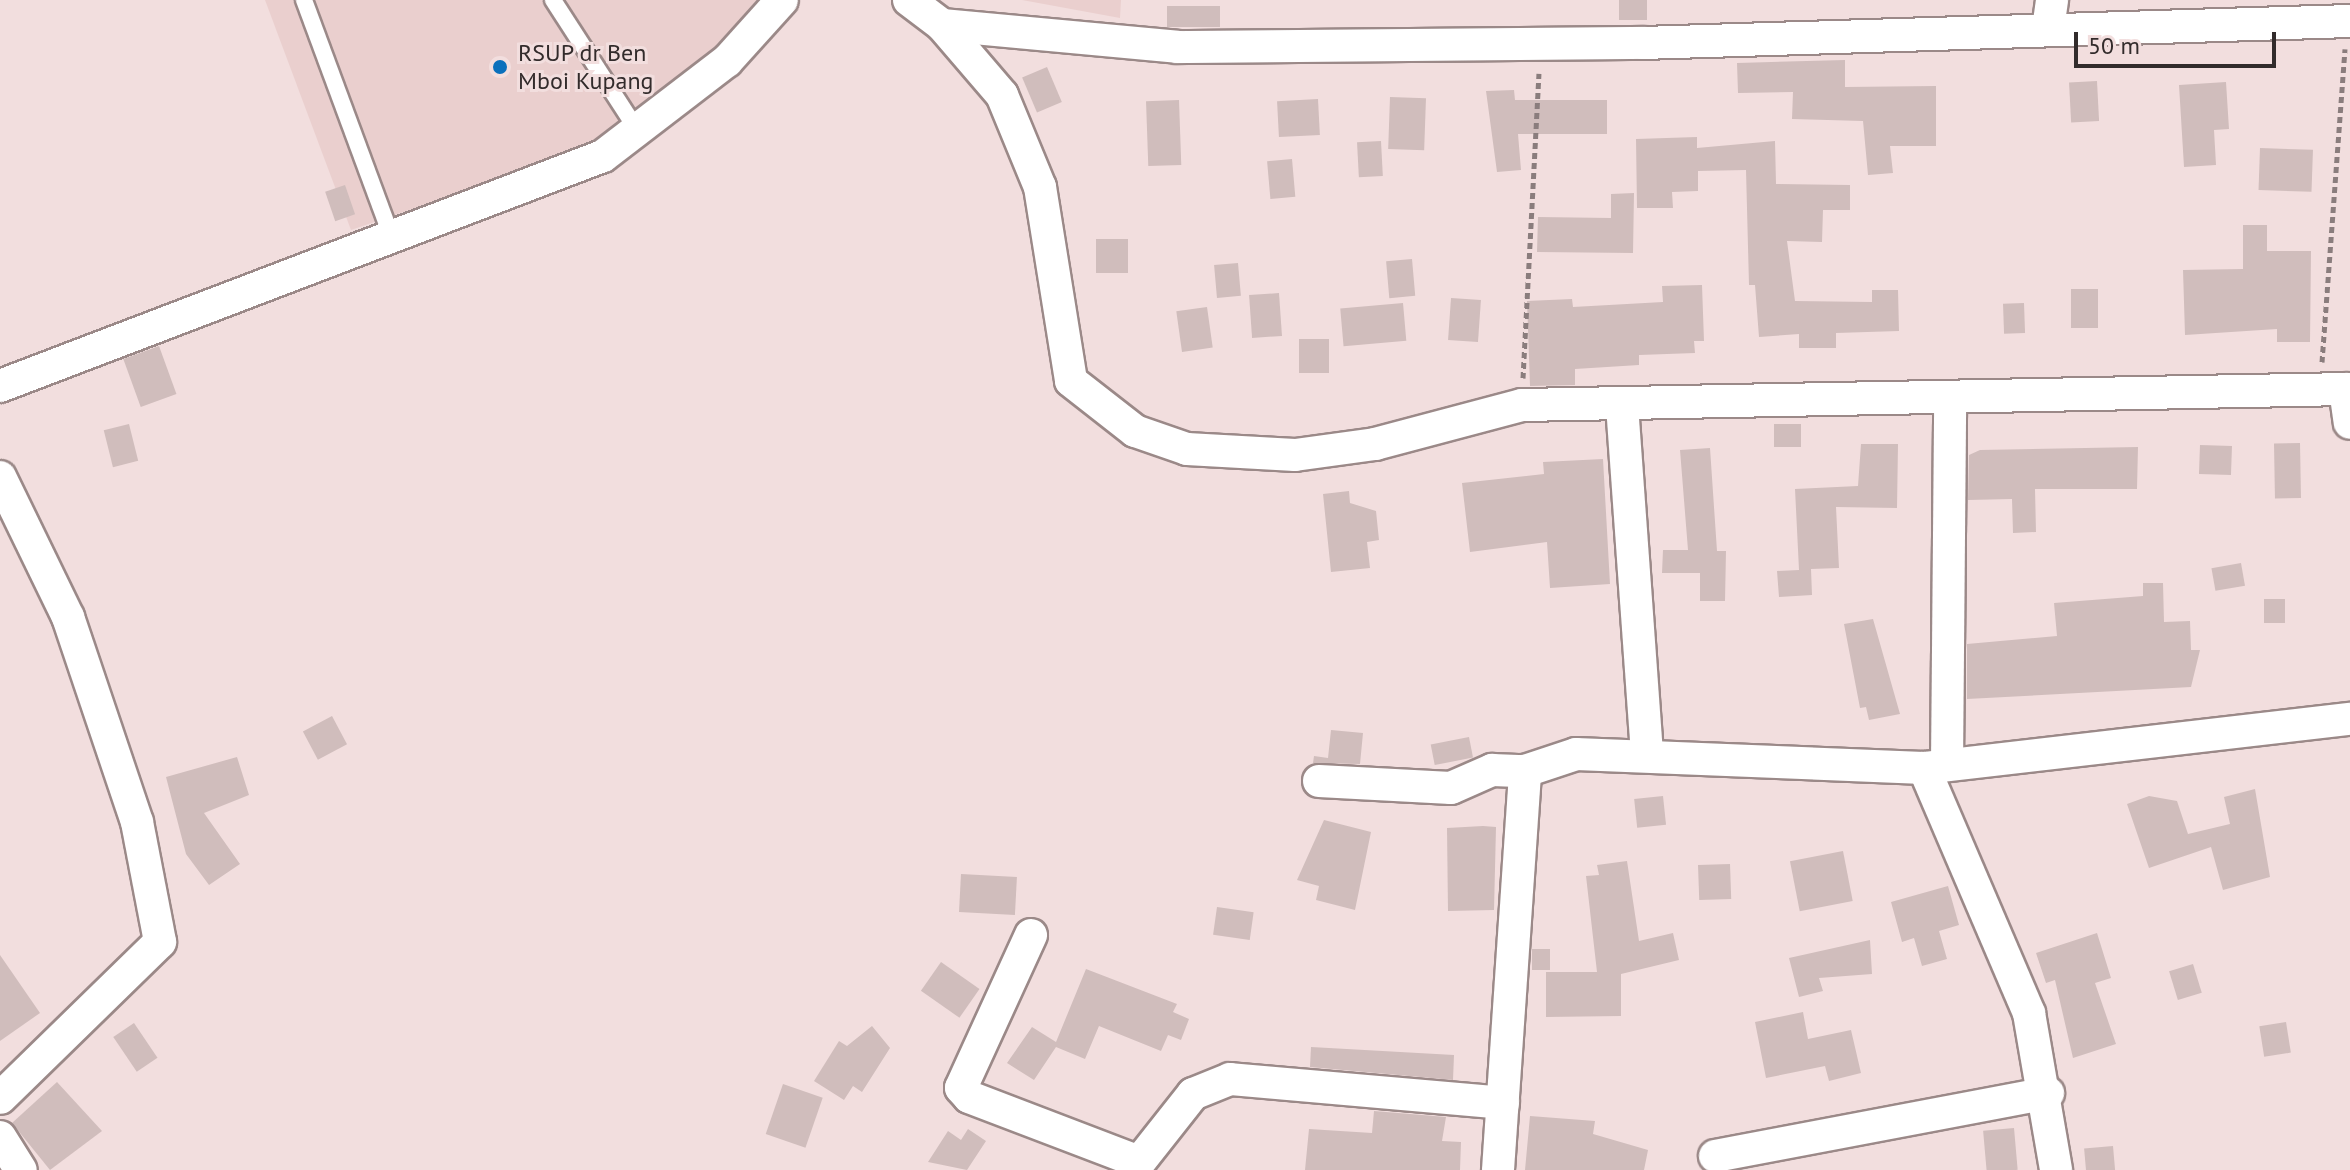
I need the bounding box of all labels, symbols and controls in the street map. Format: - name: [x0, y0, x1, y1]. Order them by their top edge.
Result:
- scale bar: [2078, 16, 2280, 66]
- text: 50 m: [2088, 30, 2140, 61]
- place label: RSUP dr Ben Mboi Kupang: [518, 39, 653, 95]
- marker: RSUP dr Ben Mboi Kupang: [489, 56, 511, 78]

